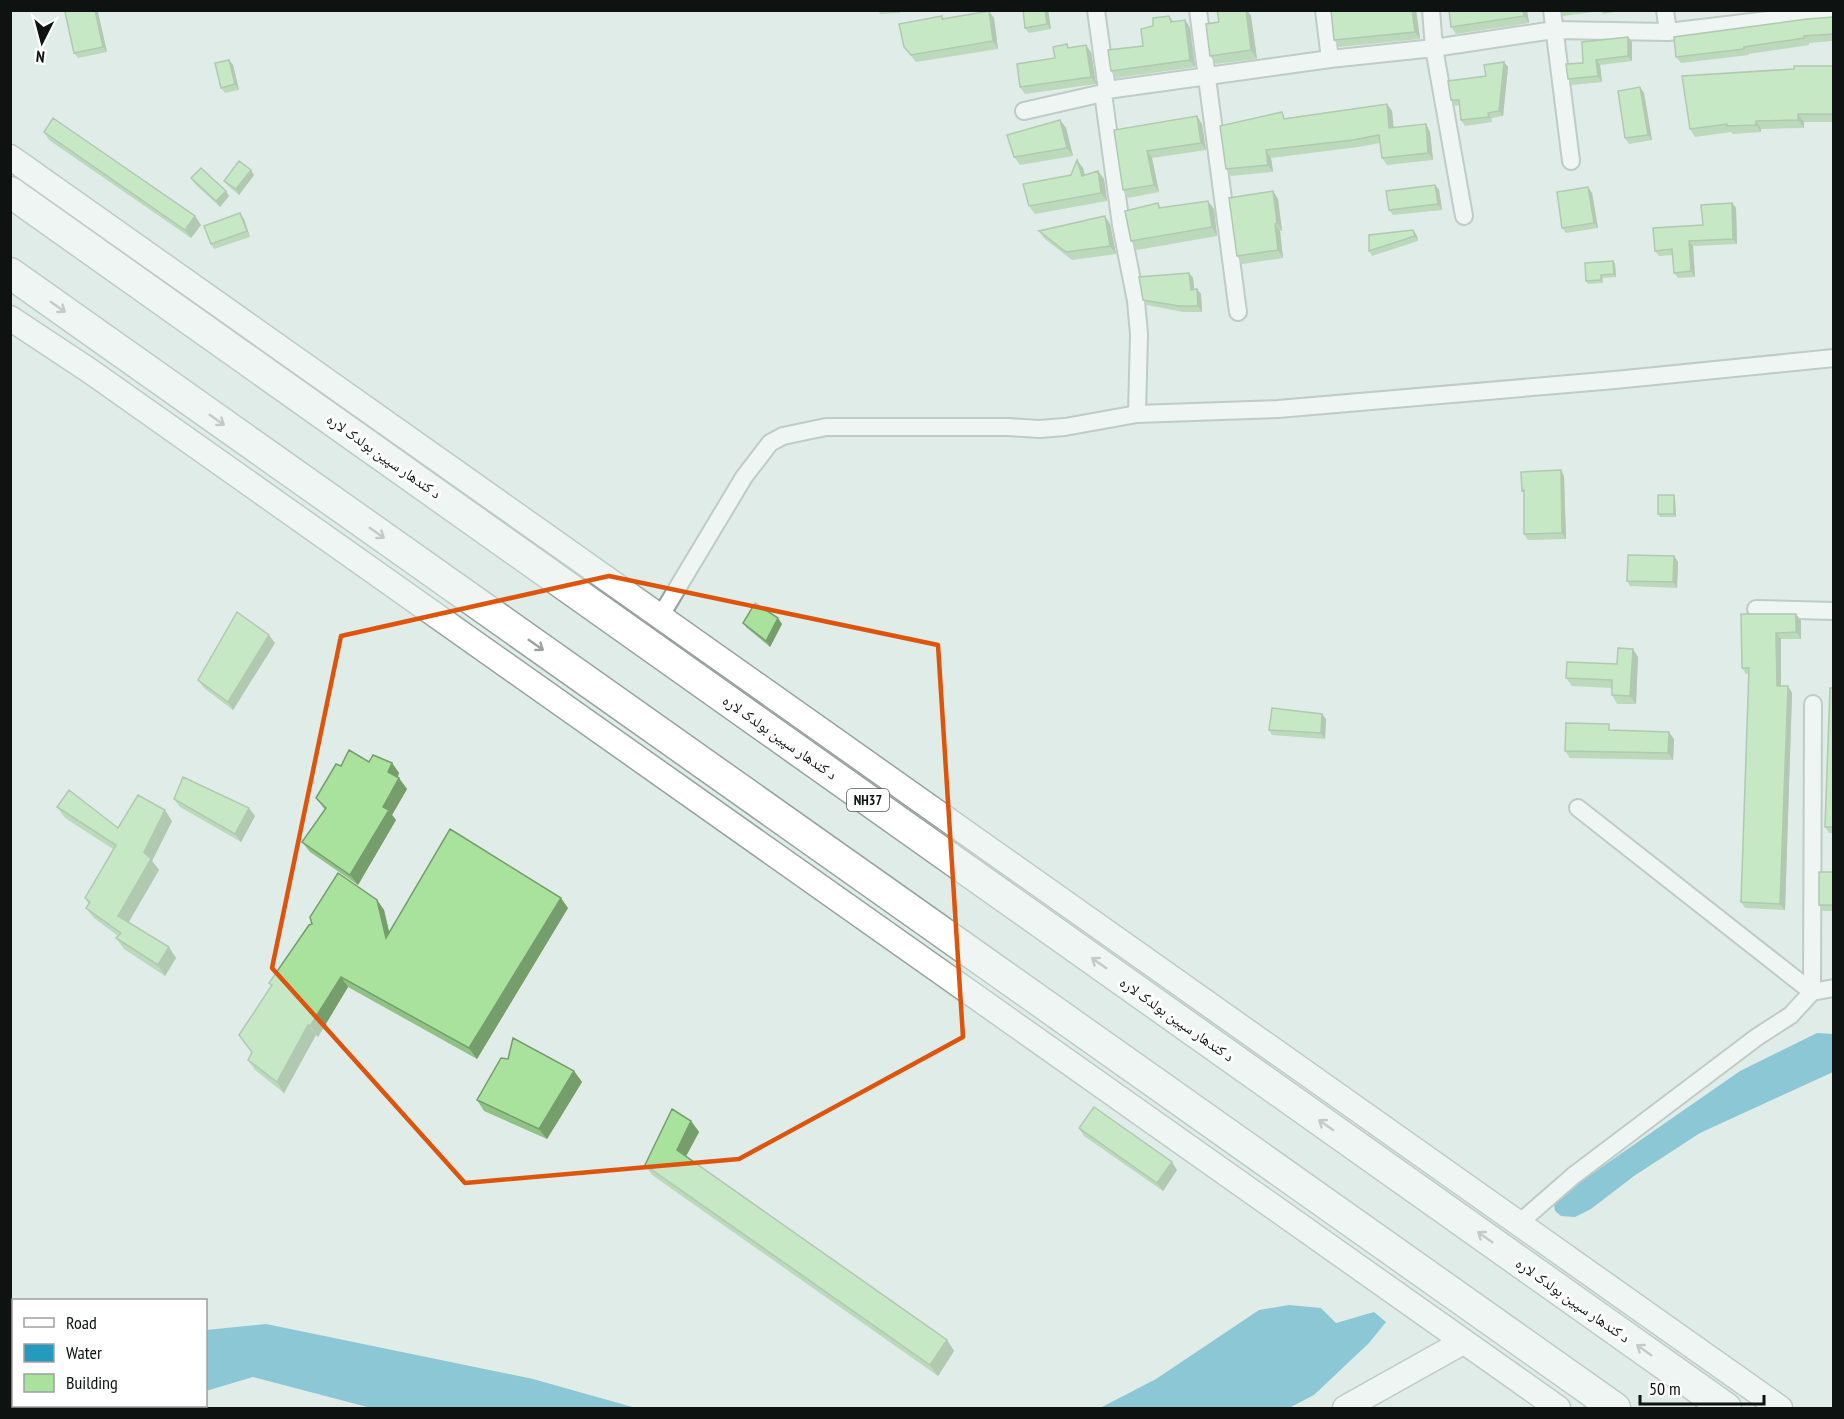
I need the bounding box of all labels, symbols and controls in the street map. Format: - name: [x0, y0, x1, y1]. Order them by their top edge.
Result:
- north arrow: [12, 12, 72, 72]
- text: N: [35, 47, 46, 67]
- one-way arrow: [50, 301, 66, 313]
- street label: د کندهار سپین بولدک لاره: [323, 409, 445, 503]
- one-way arrow: [209, 414, 225, 426]
- one-way arrow: [368, 526, 384, 539]
- one-way arrow: [527, 639, 543, 651]
- street label: د کندهار سپین بولدک لاره: [719, 690, 841, 784]
- road number: NH37: [847, 789, 889, 811]
- one-way arrow: [1091, 957, 1107, 969]
- street label: د کندهار سپین بولدک لاره: [1116, 972, 1238, 1066]
- one-way arrow: [1319, 1119, 1335, 1131]
- one-way arrow: [1478, 1231, 1494, 1244]
- street label: د کندهار سپین بولدک لاره: [1512, 1253, 1634, 1347]
- legend: [12, 1299, 207, 1407]
- text: Road: [66, 1311, 97, 1334]
- text: Water: [66, 1341, 102, 1364]
- one-way arrow: [1637, 1344, 1653, 1356]
- scale bar: [1640, 1368, 1764, 1406]
- text: Building: [66, 1371, 118, 1394]
- text: 50 m: [1649, 1377, 1681, 1400]

